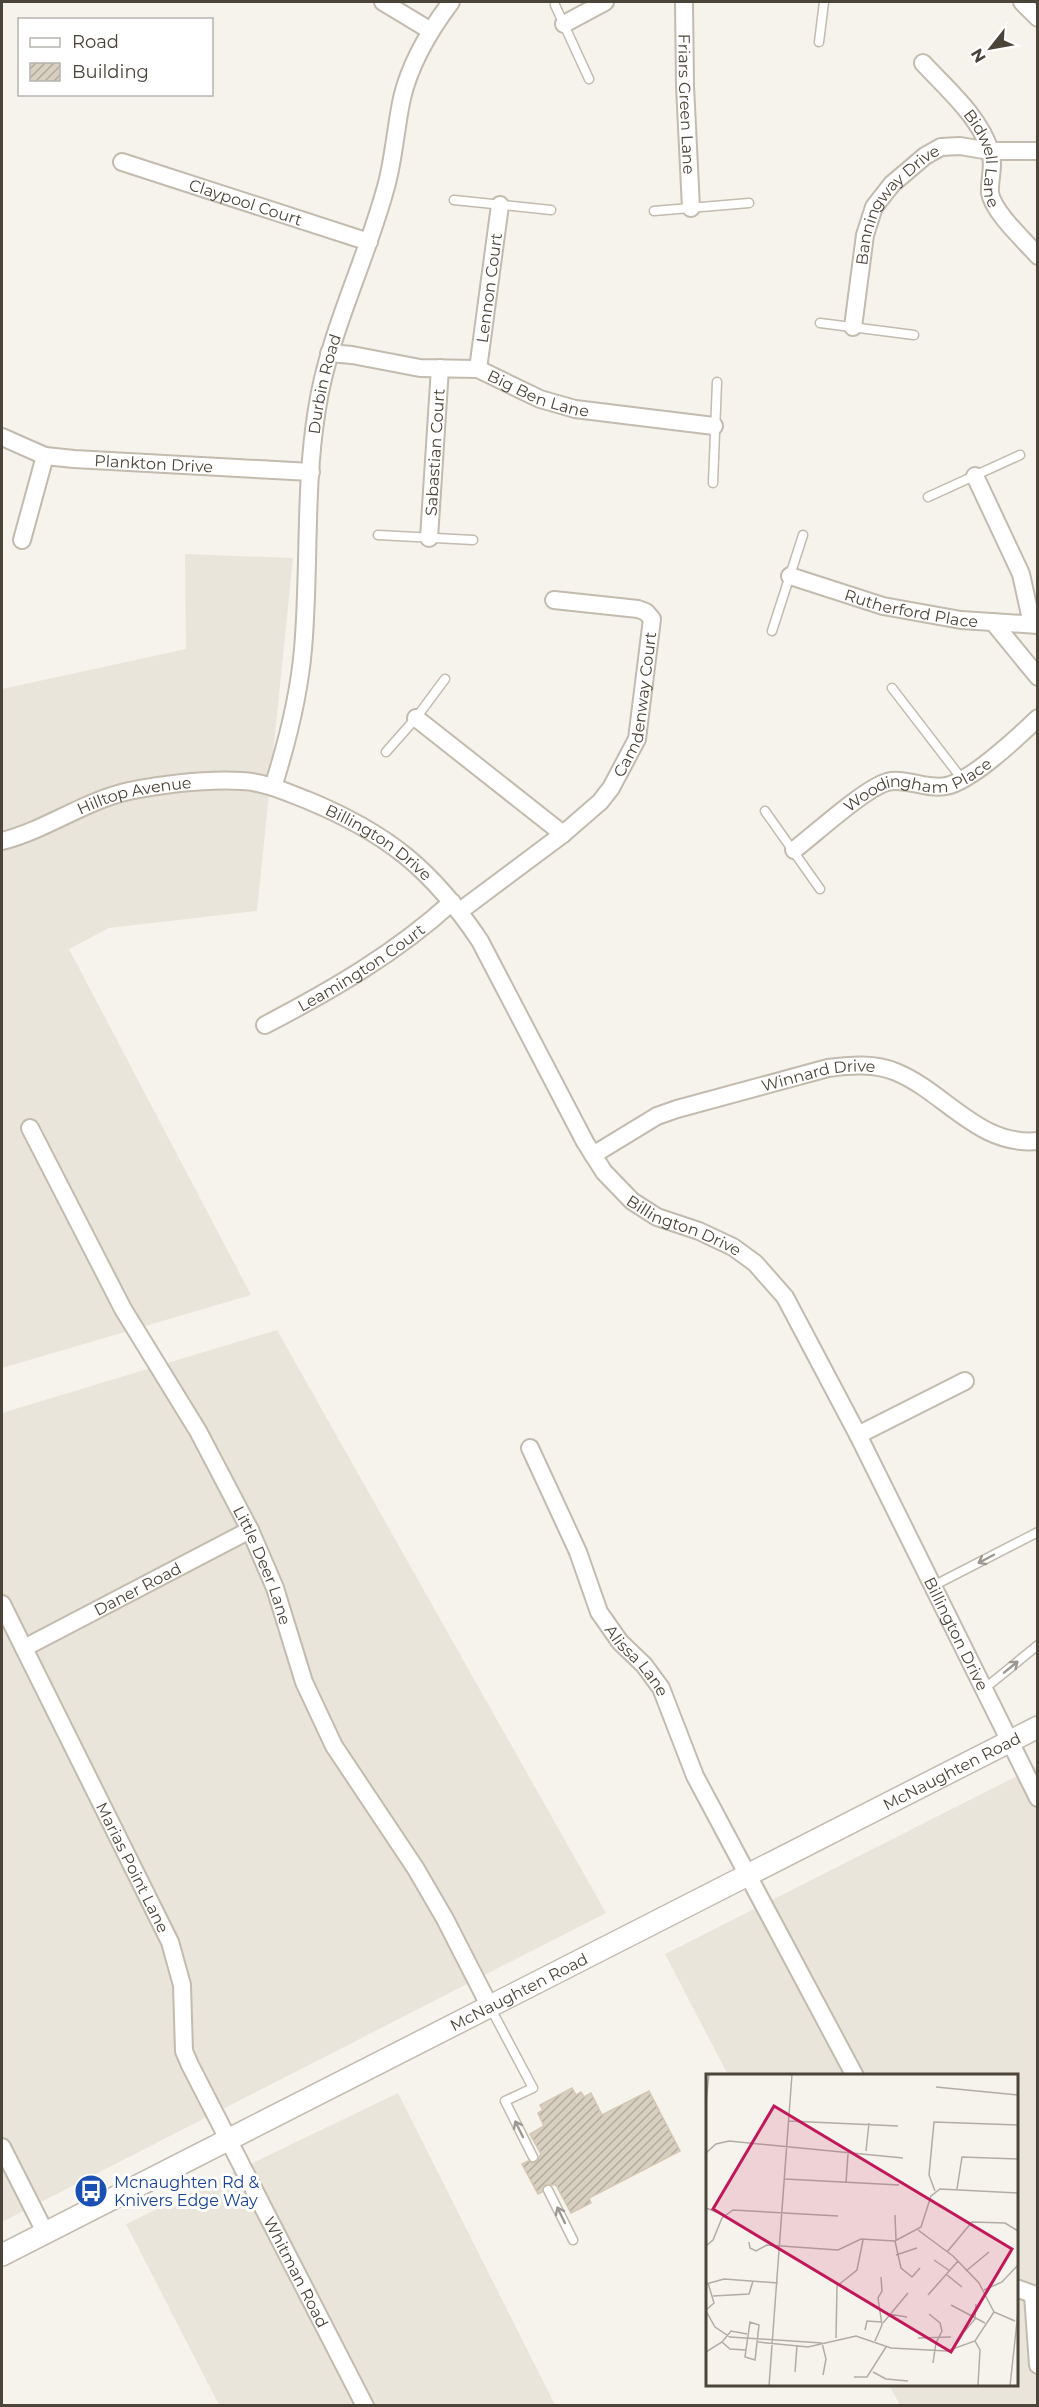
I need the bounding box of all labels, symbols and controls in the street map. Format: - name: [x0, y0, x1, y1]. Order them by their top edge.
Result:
- legend: [18, 18, 213, 96]
- north arrow: [961, 18, 1021, 78]
- text: Road: [72, 31, 119, 53]
- street label: Friars Green Lane: [675, 33, 699, 175]
- text: N: [967, 45, 990, 66]
- text: Building: [72, 61, 149, 83]
- street label: Bidwell Lane: [960, 105, 1004, 211]
- street label: Banningway Drive: [852, 140, 943, 266]
- street label: Claypool Court: [187, 175, 305, 229]
- street label: Lennon Court: [472, 231, 506, 344]
- street label: Durbin Road: [304, 331, 345, 435]
- street label: Big Ben Lane: [484, 366, 590, 420]
- street label: Sabastian Court: [421, 387, 448, 516]
- street label: Plankton Drive: [94, 451, 214, 476]
- street label: Rutherford Place: [842, 585, 979, 631]
- street label: Camdenway Court: [609, 630, 660, 780]
- street label: Woodingham Place: [840, 754, 995, 816]
- street label: Hilltop Avenue: [74, 773, 192, 818]
- street label: Billington Drive: [323, 800, 436, 884]
- street label: Leamington Court: [294, 919, 429, 1015]
- street label: Winnard Drive: [759, 1056, 876, 1095]
- street label: Billington Drive: [623, 1191, 745, 1260]
- street label: Little Deer Lane: [229, 1502, 295, 1627]
- one-way arrow: [977, 1553, 995, 1565]
- street label: Daner Road: [91, 1558, 184, 1619]
- street label: Billington Drive: [920, 1574, 993, 1693]
- street label: Alissa Lane: [601, 1621, 673, 1699]
- one-way arrow: [1003, 1660, 1019, 1673]
- street label: McNaughten Road: [880, 1728, 1024, 1814]
- street label: Marias Point Lane: [92, 1799, 173, 1936]
- street label: McNaughten Road: [447, 1949, 591, 2035]
- inset map: [706, 2074, 1018, 2386]
- one-way arrow: [512, 2121, 524, 2139]
- bus stop icon: Mcnaughten Rd & Knivers Edge Way: [73, 2173, 109, 2209]
- place label: Mcnaughten Rd & Knivers Edge Way: [114, 2173, 260, 2210]
- one-way arrow: [554, 2206, 566, 2224]
- street label: Whitman Road: [260, 2213, 333, 2331]

